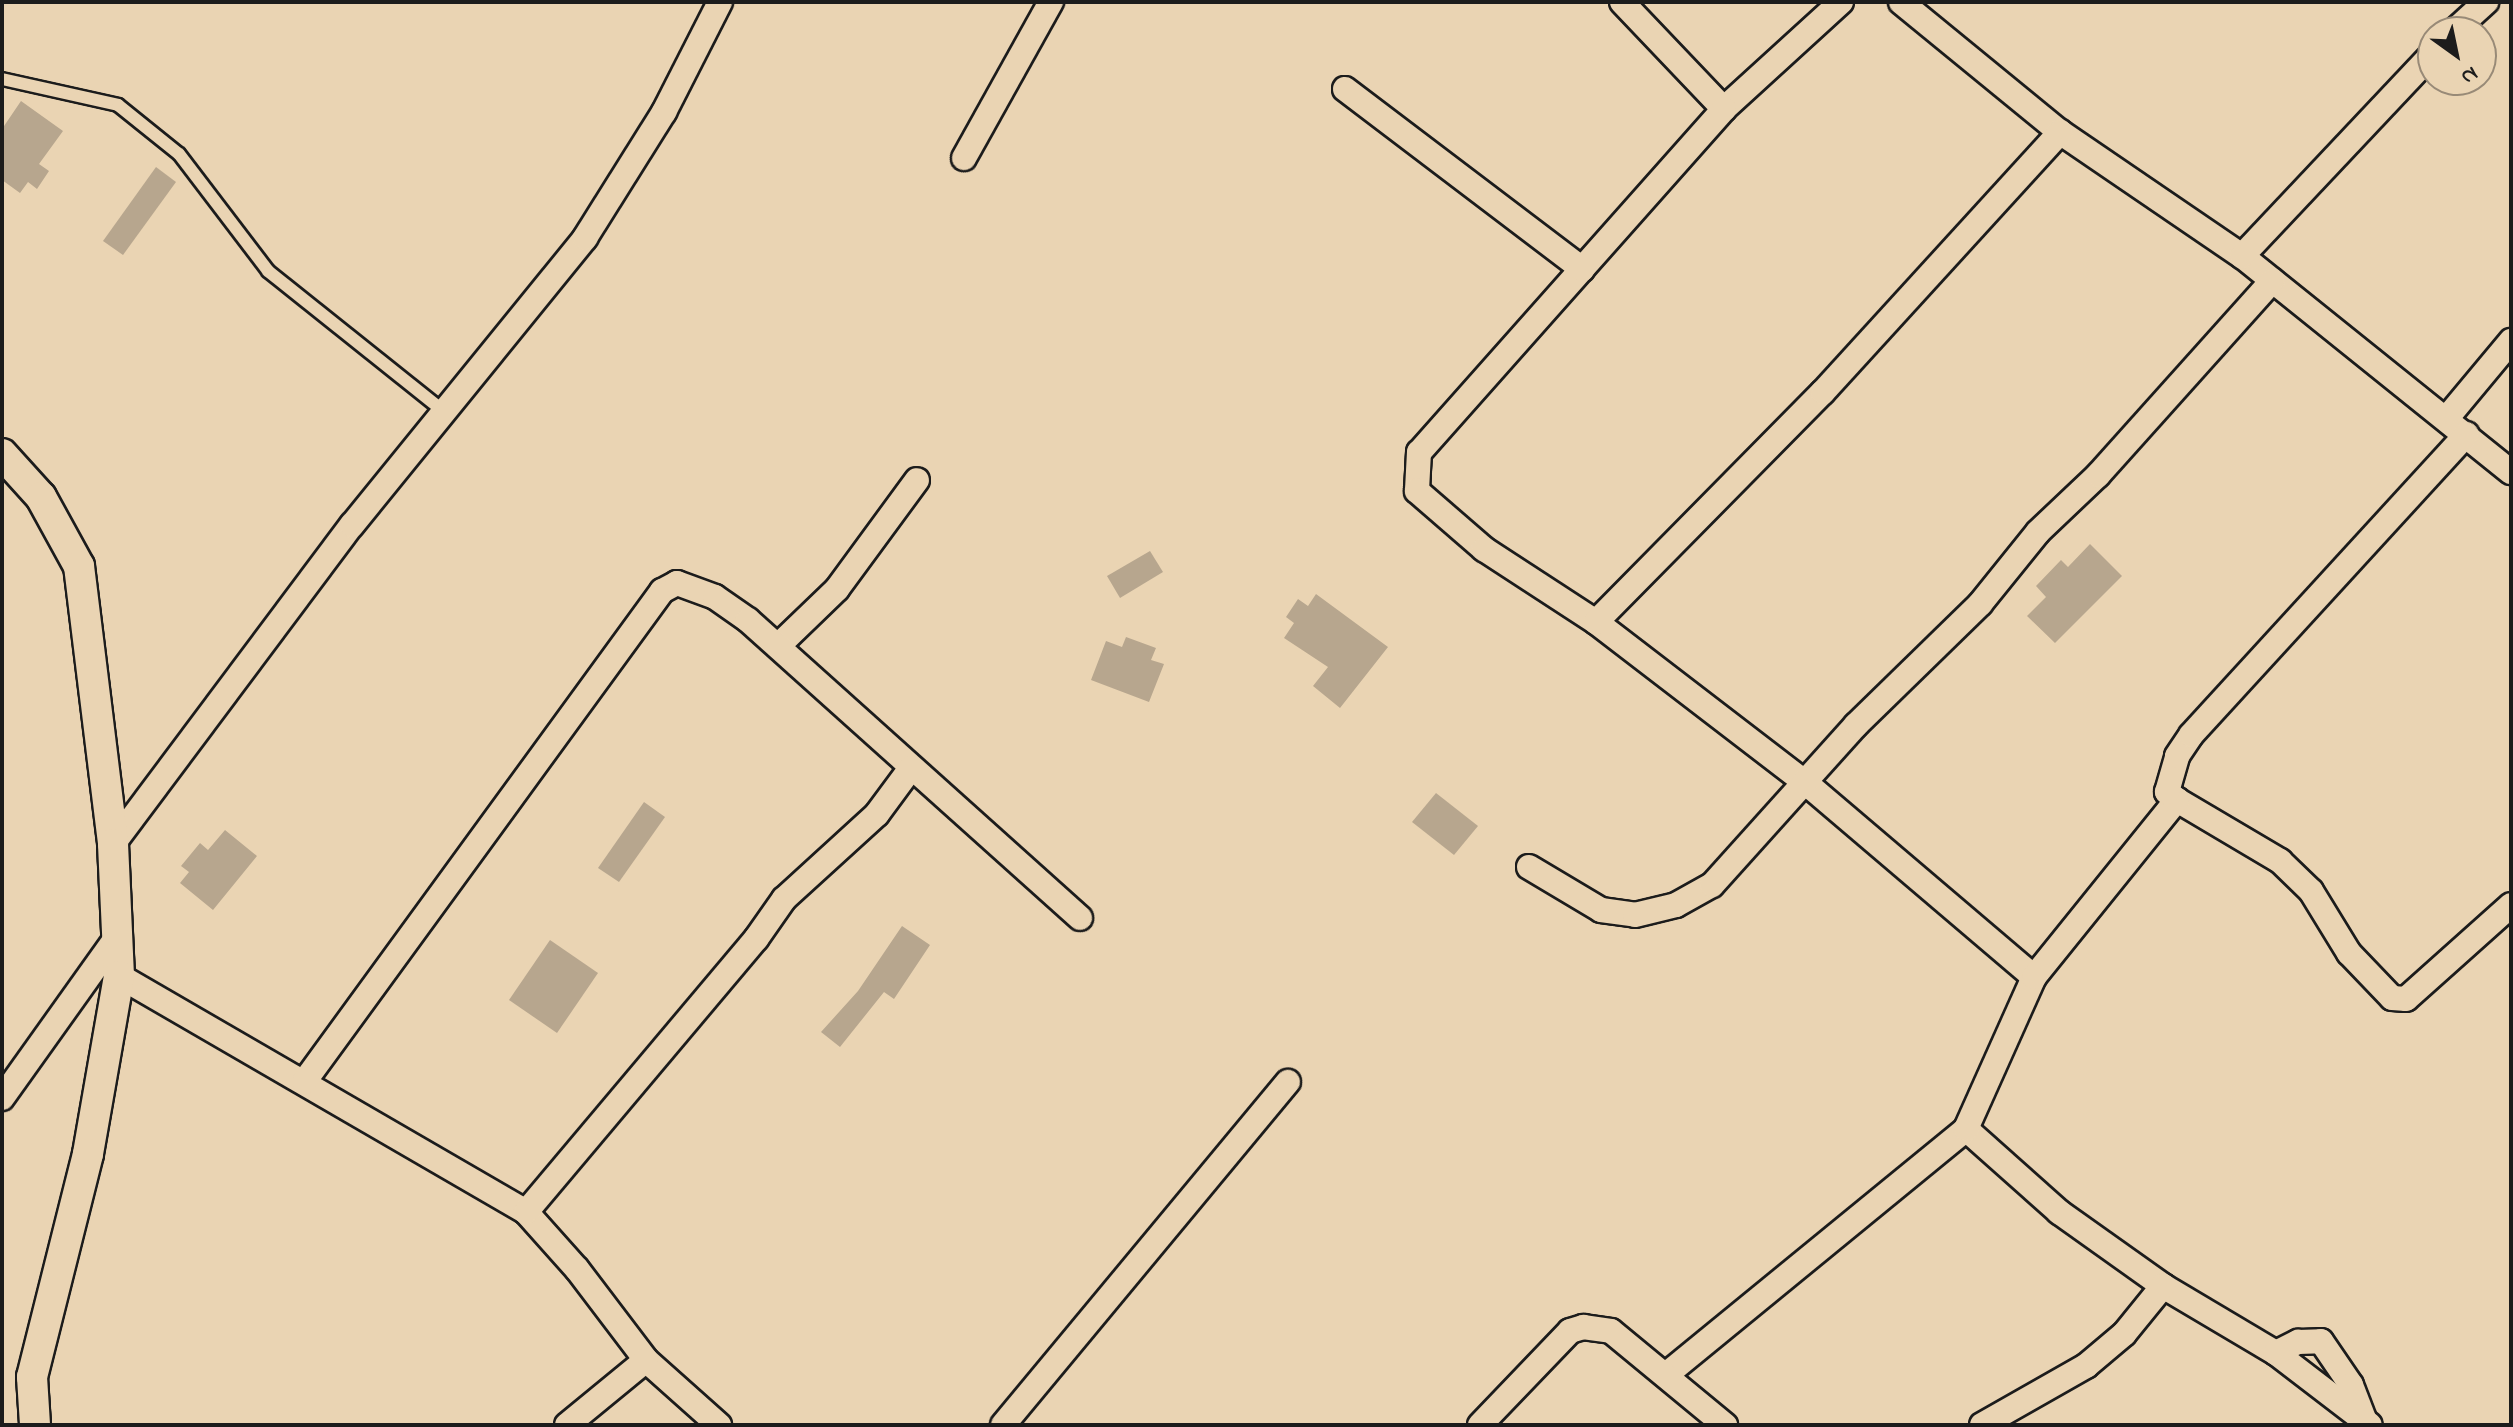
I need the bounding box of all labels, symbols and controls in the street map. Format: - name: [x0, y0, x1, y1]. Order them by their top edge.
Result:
- north arrow: [2417, 16, 2497, 96]
- text: N: [2454, 57, 2484, 92]

